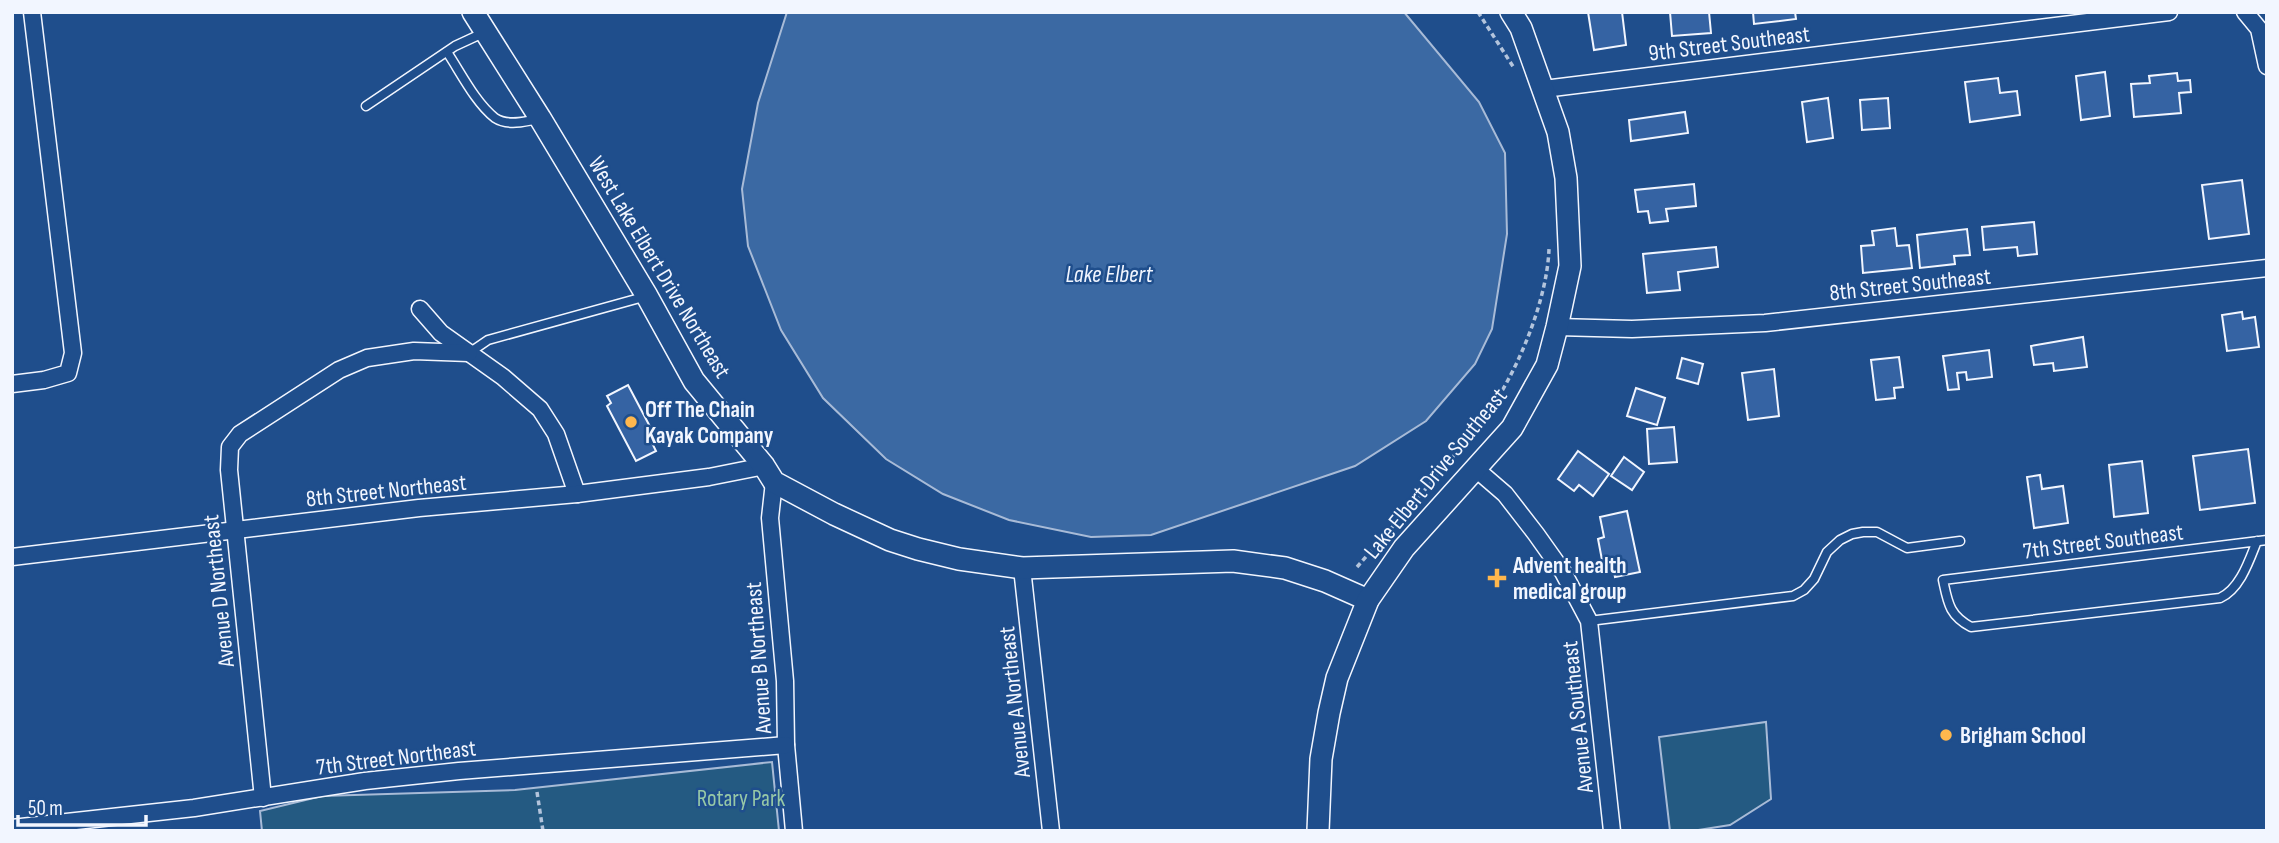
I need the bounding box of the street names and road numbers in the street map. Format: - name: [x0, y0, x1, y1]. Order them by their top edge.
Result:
- street label: 9th Street Southeast: [1647, 20, 1811, 68]
- street label: West Lake Elbert Drive Northeast: [582, 152, 736, 383]
- street label: 8th Street Southeast: [1828, 263, 1992, 307]
- street label: Lake Elbert Drive Southeast: [1358, 383, 1513, 565]
- street label: 8th Street Northeast: [304, 469, 468, 513]
- street label: Avenue D Northeast: [197, 513, 241, 670]
- street label: 7th Street Southeast: [2021, 518, 2185, 566]
- street label: Avenue B Northeast: [740, 581, 778, 736]
- street label: Avenue A Northeast: [993, 625, 1037, 780]
- street label: Avenue A Southeast: [1556, 640, 1600, 795]
- street label: 7th Street Northeast: [315, 734, 477, 782]

